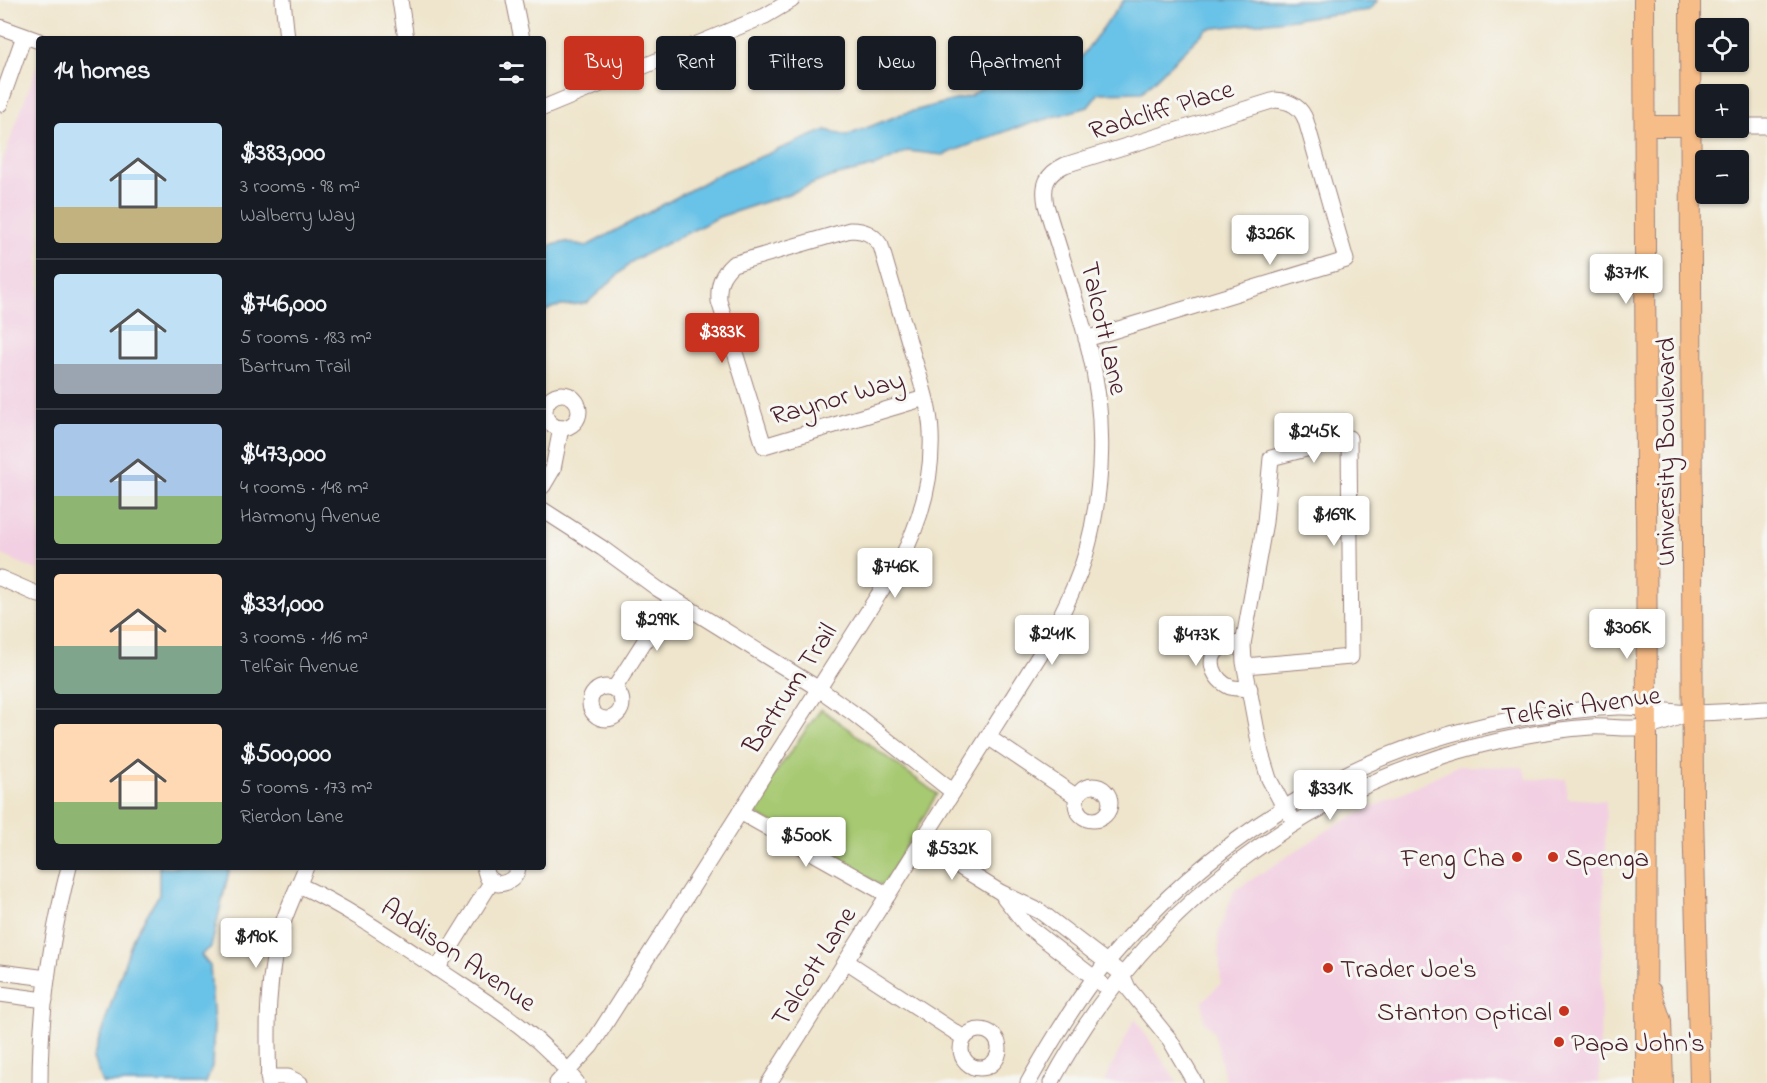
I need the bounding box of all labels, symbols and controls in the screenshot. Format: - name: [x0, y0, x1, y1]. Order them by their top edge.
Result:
- map controls: [1695, 18, 1749, 204]
- button: locate: [1695, 18, 1749, 72]
- chip: Buy: [564, 36, 644, 90]
- chip: Rent: [656, 36, 736, 90]
- chip: Filters: [748, 36, 845, 90]
- chip: New: [857, 36, 936, 90]
- chip: Apartment: [948, 36, 1083, 90]
- text: 14 homes: [54, 53, 150, 91]
- icon: filters: [495, 56, 528, 89]
- street label: Radcliff Place: [1085, 71, 1240, 152]
- button: +: [1695, 84, 1749, 138]
- text: $383,000: [240, 135, 325, 173]
- icon: home: [102, 147, 174, 219]
- button: −: [1695, 150, 1749, 204]
- text: 3 rooms · 98 m²: [240, 173, 360, 202]
- text: Walberry Way: [240, 202, 355, 231]
- pin: $326K: [1228, 215, 1312, 266]
- text: $326K: [1246, 220, 1294, 249]
- pin: $371K: [1584, 254, 1668, 305]
- street label: Talcott Lane: [1068, 258, 1137, 400]
- text: $371K: [1604, 259, 1648, 288]
- text: $746,000: [240, 286, 327, 324]
- icon: home: [102, 298, 174, 370]
- pin: $383K: [680, 313, 764, 364]
- text: $383K: [699, 318, 745, 347]
- text: 5 rooms · 183 m²: [240, 324, 372, 353]
- street label: University Boulevard: [1648, 337, 1687, 567]
- text: Bartrum Trail: [240, 353, 351, 382]
- street label: Raynor Way: [766, 362, 909, 437]
- pin: $245K: [1272, 413, 1356, 464]
- text: $245K: [1288, 418, 1340, 447]
- text: $473,000: [240, 436, 326, 474]
- icon: home: [102, 448, 174, 520]
- text: 4 rooms · 148 m²: [240, 474, 369, 503]
- pin: $169K: [1292, 496, 1376, 547]
- text: $169K: [1313, 501, 1355, 530]
- text: Harmony Avenue: [240, 503, 380, 532]
- pin: $746K: [853, 548, 937, 599]
- text: $746K: [871, 553, 919, 582]
- text: $331,000: [240, 586, 324, 624]
- icon: home: [102, 598, 174, 670]
- pin: $299K: [615, 601, 699, 652]
- text: $299K: [635, 606, 679, 635]
- pin: $306K: [1585, 609, 1669, 660]
- text: $306K: [1603, 614, 1651, 643]
- pin: $241K: [1010, 615, 1094, 666]
- street label: Bartrum Trail: [733, 616, 848, 763]
- pin: $473K: [1154, 616, 1238, 667]
- text: $241K: [1029, 620, 1075, 649]
- text: $473K: [1173, 621, 1219, 650]
- text: 3 rooms · 116 m²: [240, 624, 368, 653]
- text: Telfair Avenue: [240, 653, 358, 682]
- street label: Telfair Avenue: [1499, 677, 1664, 738]
- text: $500,000: [240, 736, 331, 774]
- icon: home: [102, 748, 174, 820]
- pin: $331K: [1288, 770, 1372, 821]
- text: 5 rooms · 173 m²: [240, 774, 373, 803]
- text: $331K: [1308, 775, 1352, 804]
- text: Rierdon Lane: [240, 803, 343, 832]
- pin: $500K: [764, 817, 848, 868]
- text: $500K: [781, 822, 831, 851]
- pin: $532K: [910, 830, 994, 881]
- text: $532K: [926, 835, 978, 864]
- place label: Feng Cha: [1400, 840, 1505, 879]
- place label: Spenga: [1565, 840, 1649, 879]
- marker: Feng Cha: [1510, 850, 1524, 864]
- marker: Spenga: [1546, 850, 1560, 864]
- street label: Addison Avenue: [372, 889, 544, 1023]
- street label: Talcott Lane: [763, 899, 868, 1035]
- pin: $190K: [214, 918, 298, 969]
- text: $190K: [235, 923, 277, 952]
- place label: Trader Joe's: [1340, 951, 1477, 990]
- marker: Trader Joe's: [1321, 961, 1335, 975]
- place label: Stanton Optical: [1377, 994, 1552, 1033]
- marker: Stanton Optical: [1557, 1004, 1571, 1018]
- place label: Papa John's: [1571, 1025, 1705, 1064]
- marker: Papa John's: [1552, 1035, 1566, 1049]

